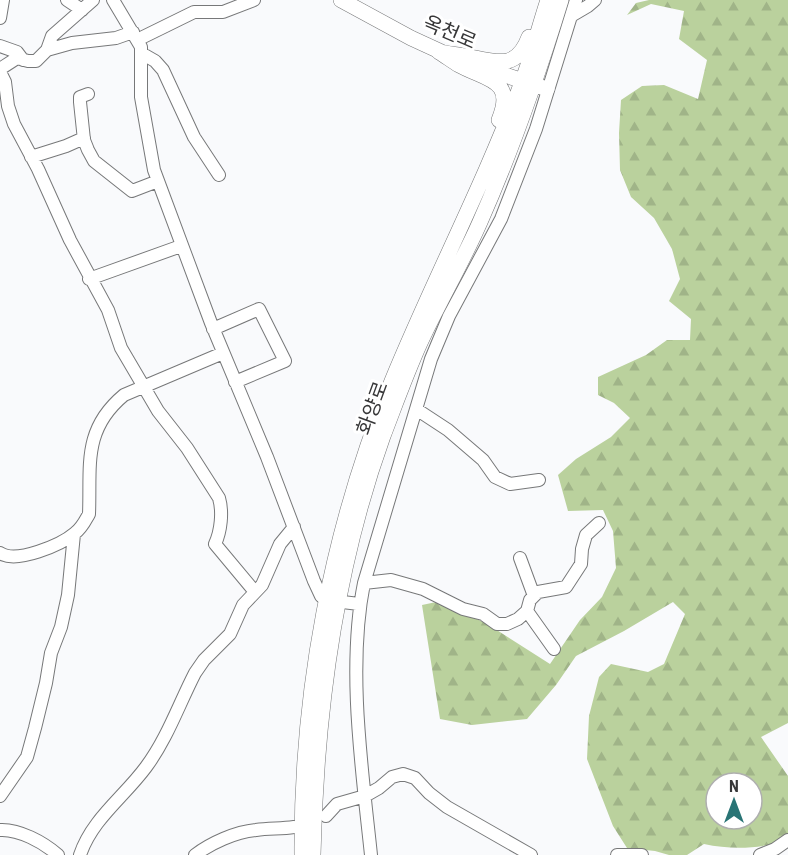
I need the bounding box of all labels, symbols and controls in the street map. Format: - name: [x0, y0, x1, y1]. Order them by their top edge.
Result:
- street label: 옥천로: [420, 10, 480, 54]
- street label: 화양로: [351, 378, 393, 438]
- north arrow: [704, 771, 764, 831]
- text: N: [729, 777, 739, 796]

